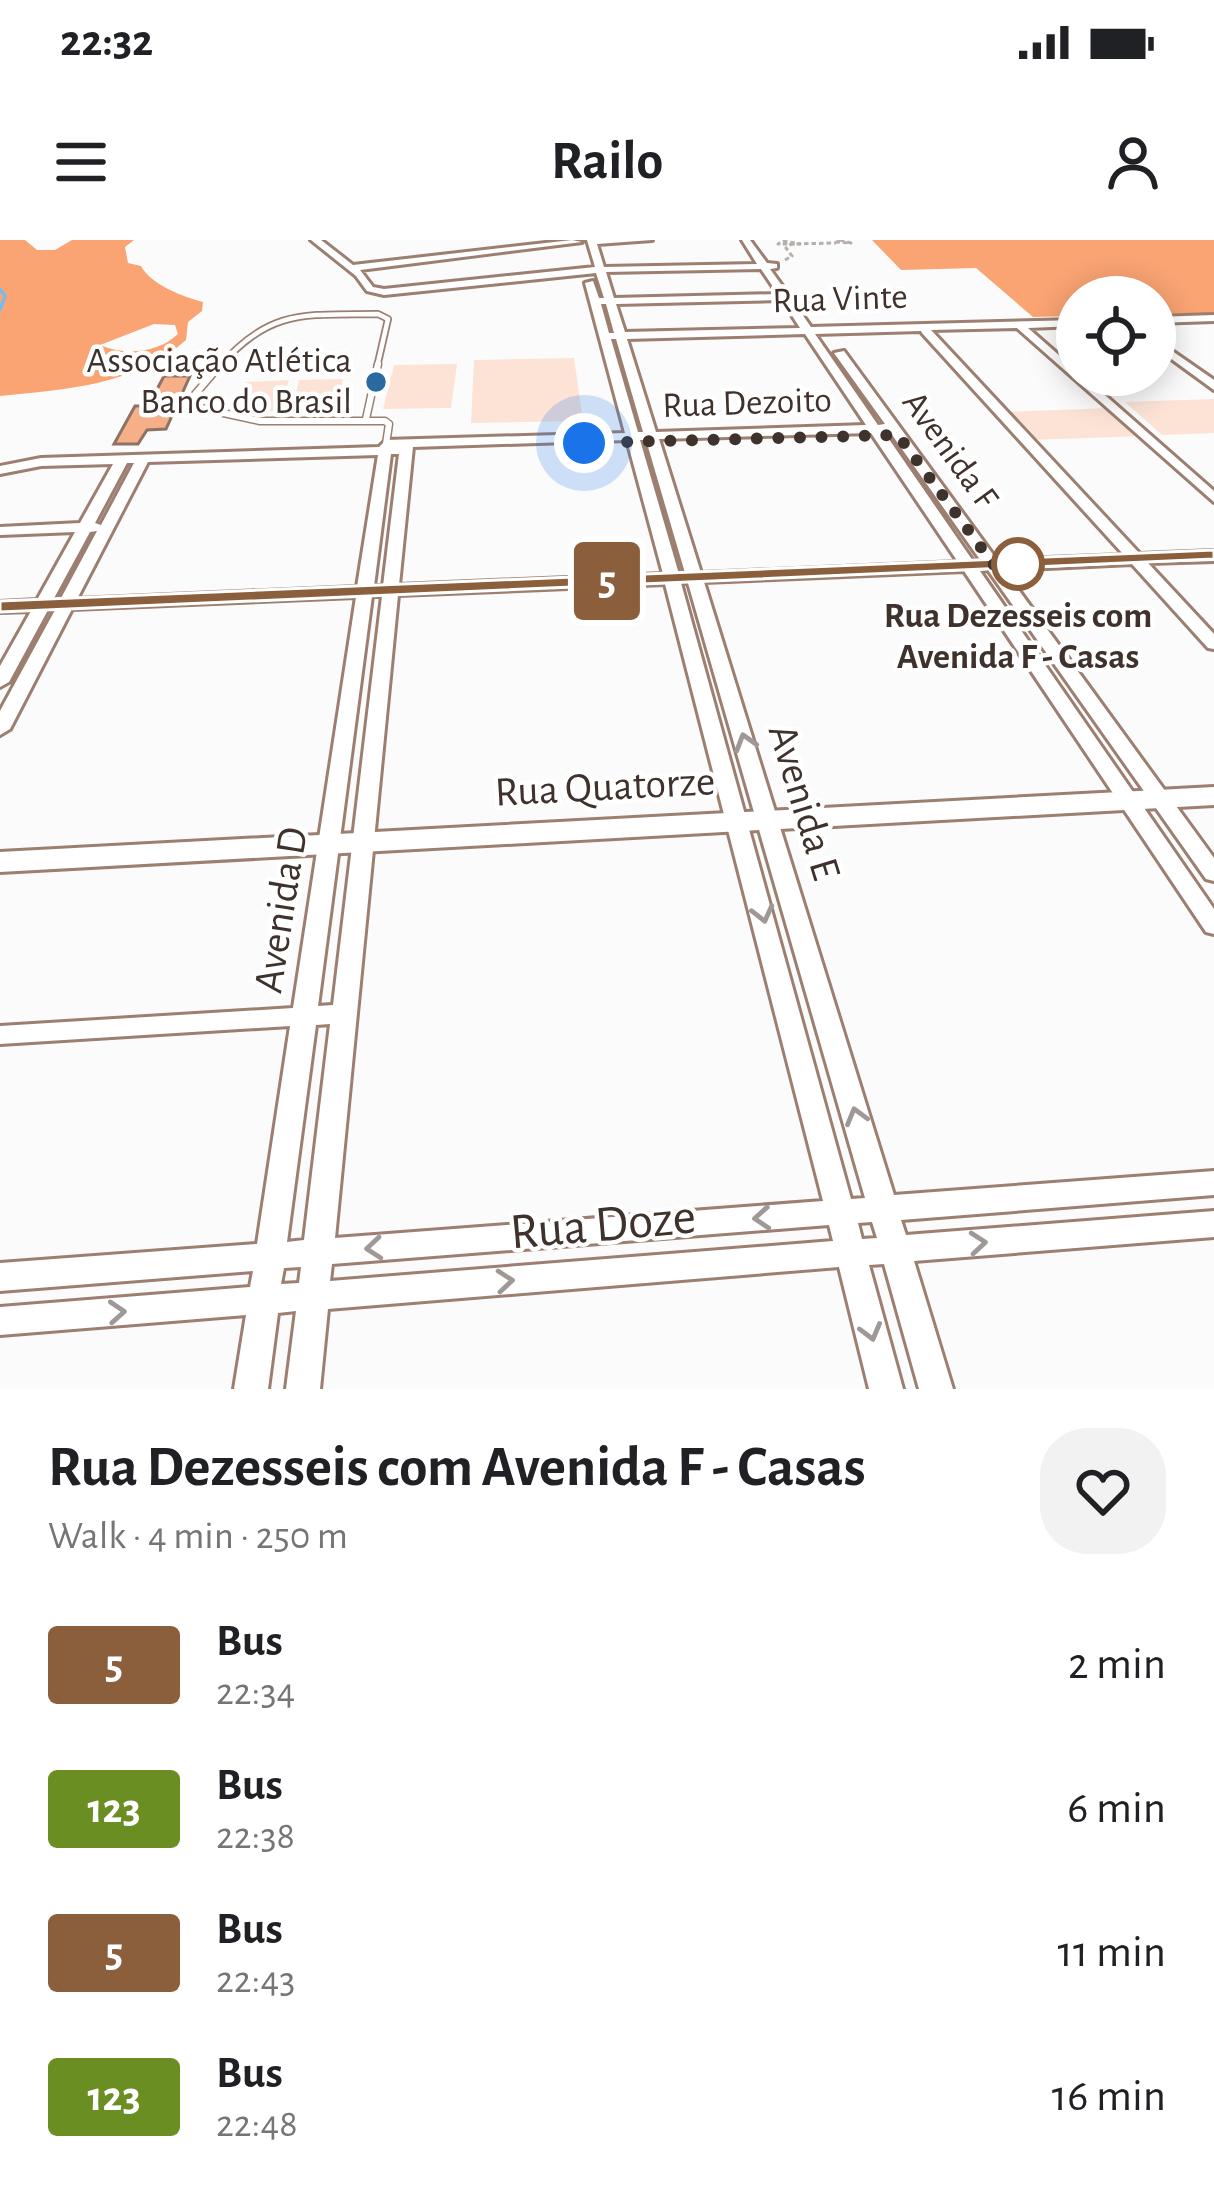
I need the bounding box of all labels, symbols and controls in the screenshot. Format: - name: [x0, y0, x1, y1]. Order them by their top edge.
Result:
- text: 22:32: [60, 19, 153, 64]
- icon: menu: [48, 129, 114, 195]
- icon: person: [1100, 129, 1166, 195]
- text: Railo: [551, 135, 663, 189]
- map controls: [1056, 276, 1176, 396]
- button: locate: [1056, 276, 1176, 396]
- street label: Rua Vinte: [772, 279, 908, 319]
- place label: Associação Atlética Banco do Brasil: [87, 343, 352, 420]
- marker: Associação Atlética Banco do Brasil: [363, 369, 389, 395]
- street label: Rua Dezoito: [662, 382, 832, 424]
- street label: Avenida F: [896, 385, 1005, 516]
- your location: [554, 413, 614, 473]
- marker: Rua Dezesseis com Avenida F - Casas: [993, 539, 1043, 589]
- line badge: 5: [568, 542, 646, 620]
- text: 5: [598, 560, 616, 602]
- place label: Rua Dezesseis com Avenida F - Casas: [884, 598, 1152, 675]
- street label: Avenida E: [760, 719, 848, 885]
- one-way arrow: [734, 732, 759, 753]
- street label: Rua Quatorze: [494, 760, 716, 814]
- street label: Avenida D: [247, 824, 315, 996]
- one-way arrow: [749, 903, 774, 924]
- one-way arrow: [845, 1106, 870, 1127]
- street label: Rua Doze: [508, 1191, 698, 1259]
- one-way arrow: [752, 1205, 771, 1230]
- one-way arrow: [969, 1231, 988, 1256]
- one-way arrow: [364, 1235, 383, 1261]
- one-way arrow: [496, 1269, 515, 1294]
- one-way arrow: [108, 1300, 127, 1326]
- one-way arrow: [857, 1321, 882, 1342]
- button: heart: [1040, 1428, 1166, 1554]
- text: Rua Dezesseis com Avenida F - Casas: [48, 1439, 866, 1496]
- text: Walk · 4 min · 250 m: [48, 1517, 348, 1556]
- text: Bus: [216, 1619, 283, 1664]
- text: 2 min: [1068, 1642, 1166, 1687]
- text: 5: [105, 1644, 123, 1686]
- text: 22:34: [216, 1673, 295, 1712]
- text: Bus: [216, 1763, 283, 1808]
- text: 6 min: [1067, 1786, 1166, 1831]
- text: 123: [87, 1788, 141, 1830]
- text: 22:38: [216, 1817, 295, 1856]
- text: Bus: [216, 1907, 283, 1952]
- text: 11 min: [1058, 1930, 1166, 1975]
- text: 5: [105, 1932, 123, 1974]
- text: 22:43: [216, 1961, 295, 2000]
- text: Bus: [216, 2051, 283, 2096]
- text: 16 min: [1052, 2074, 1166, 2119]
- text: 123: [87, 2076, 141, 2118]
- text: 22:48: [216, 2105, 298, 2144]

